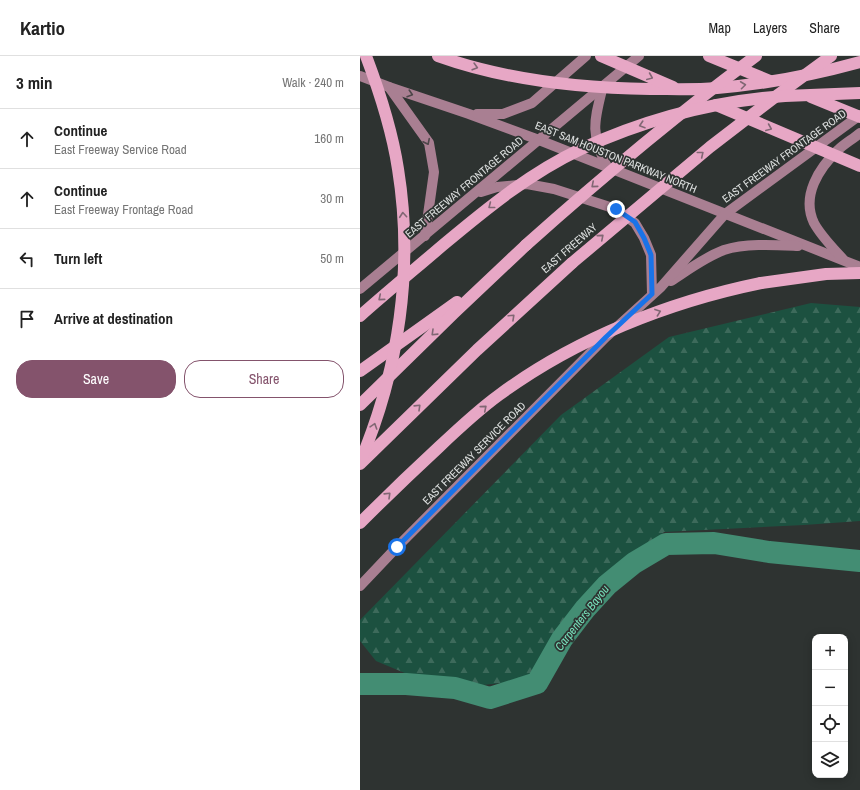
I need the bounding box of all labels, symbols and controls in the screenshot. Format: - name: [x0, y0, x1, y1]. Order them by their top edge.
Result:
- text: Kartio: [20, 15, 65, 41]
- text: Map: [709, 19, 731, 37]
- text: Layers: [753, 19, 787, 37]
- text: Share: [809, 19, 840, 37]
- one-way arrow: [471, 62, 478, 71]
- text: 3 min: [16, 71, 52, 94]
- one-way arrow: [645, 72, 653, 80]
- text: Walk · 240 m: [282, 74, 344, 91]
- one-way arrow: [740, 81, 746, 90]
- one-way arrow: [406, 89, 413, 98]
- street label: EAST FREEWAY FRONTAGE ROAD: [719, 106, 849, 206]
- street label: EAST SAM HOUSTON PARKWAY NORTH: [533, 118, 699, 196]
- text: Continue: [54, 120, 107, 141]
- one-way arrow: [639, 121, 646, 129]
- one-way arrow: [765, 124, 772, 132]
- icon: ahead: [16, 128, 38, 150]
- text: 160 m: [314, 130, 344, 147]
- street label: EAST FREEWAY FRONTAGE ROAD: [402, 133, 526, 241]
- one-way arrow: [422, 138, 430, 146]
- text: East Freeway Service Road: [54, 141, 187, 158]
- one-way arrow: [697, 152, 704, 159]
- text: Continue: [54, 180, 107, 201]
- one-way arrow: [591, 180, 599, 188]
- icon: ahead: [16, 188, 38, 210]
- text: 30 m: [320, 190, 344, 207]
- route end: [607, 200, 625, 218]
- text: East Freeway Frontage Road: [54, 201, 193, 218]
- one-way arrow: [489, 201, 496, 208]
- one-way arrow: [399, 212, 408, 218]
- street label: EAST FREEWAY: [538, 220, 600, 276]
- one-way arrow: [597, 235, 604, 242]
- icon: left: [16, 248, 38, 270]
- text: Turn left: [54, 248, 102, 269]
- text: 50 m: [320, 250, 344, 267]
- one-way arrow: [378, 293, 385, 300]
- icon: arrive: [16, 308, 38, 330]
- text: Arrive at destination: [54, 308, 173, 329]
- one-way arrow: [655, 308, 662, 317]
- one-way arrow: [507, 314, 515, 322]
- one-way arrow: [431, 328, 439, 336]
- button: Save: [16, 360, 176, 398]
- button: Share: [184, 360, 344, 398]
- street label: EAST FREEWAY SERVICE ROAD: [420, 399, 528, 507]
- one-way arrow: [413, 404, 421, 412]
- one-way arrow: [479, 405, 486, 412]
- one-way arrow: [369, 422, 378, 429]
- one-way arrow: [383, 493, 391, 500]
- route start: [388, 538, 406, 556]
- water label: Carpenters Bayou: [551, 581, 613, 654]
- map controls: [812, 634, 848, 778]
- button: +: [812, 634, 848, 670]
- button: −: [812, 670, 848, 706]
- button: locate: [812, 706, 848, 742]
- button: layers: [812, 742, 848, 778]

